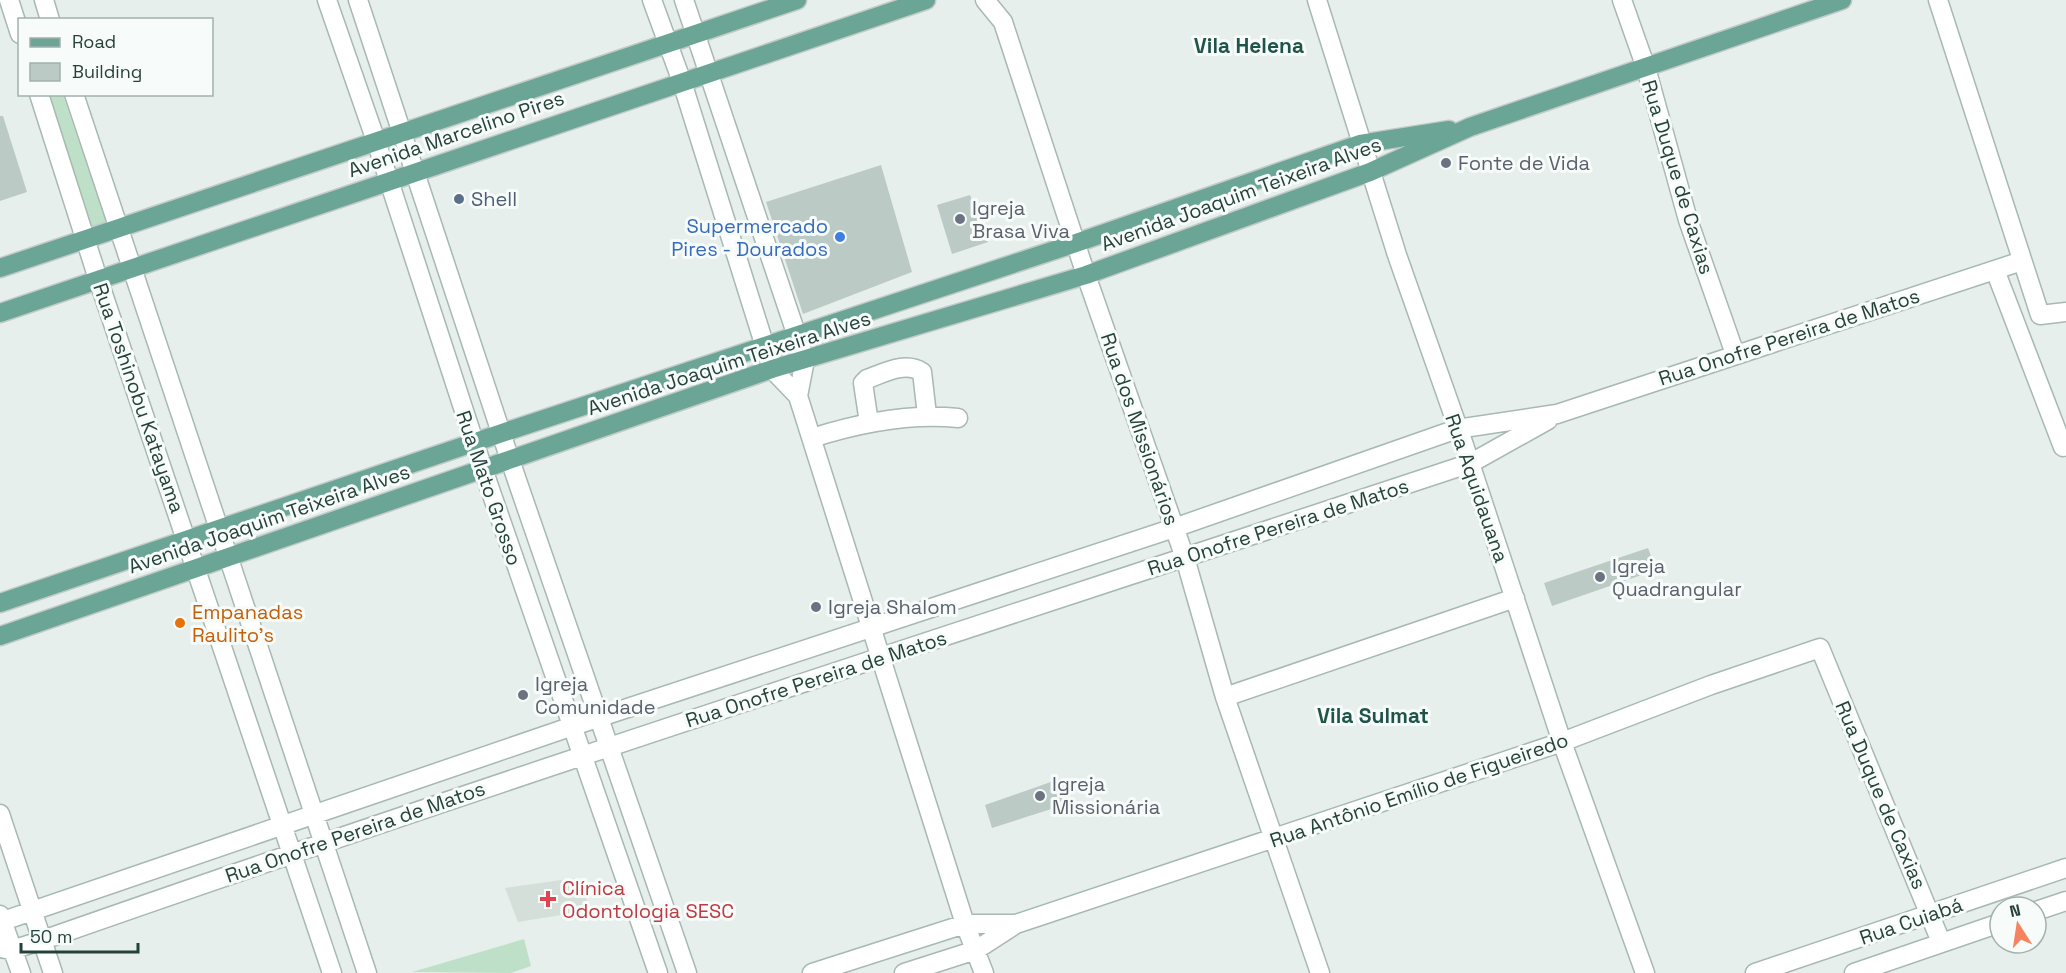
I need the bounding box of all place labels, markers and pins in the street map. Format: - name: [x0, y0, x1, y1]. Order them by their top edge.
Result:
- place label: Fonte de Vida: [1458, 150, 1590, 176]
- marker: Fonte de Vida: [1439, 156, 1453, 170]
- place label: Shell: [471, 186, 517, 212]
- marker: Shell: [452, 192, 466, 206]
- place label: Igreja Brasa Viva: [972, 195, 1070, 244]
- marker: Igreja Brasa Viva: [953, 212, 967, 226]
- place label: Supermercado Pires - Dourados: [671, 213, 828, 262]
- marker: Supermercado Pires - Dourados: [833, 230, 847, 244]
- place label: Igreja Quadrangular: [1612, 553, 1742, 602]
- marker: Igreja Quadrangular: [1593, 570, 1607, 584]
- place label: Igreja Shalom: [828, 594, 957, 620]
- place label: Empanadas Raulito's: [192, 599, 303, 648]
- marker: Igreja Shalom: [809, 600, 823, 614]
- marker: Empanadas Raulito's: [173, 616, 187, 630]
- place label: Igreja Comunidade: [535, 671, 655, 720]
- marker: Igreja Comunidade: [516, 688, 530, 702]
- place label: Igreja Missionária: [1052, 771, 1160, 820]
- marker: Igreja Missionária: [1033, 789, 1047, 803]
- place label: Clínica Odontologia SESC: [562, 875, 734, 924]
- marker: Clínica Odontologia SESC: [539, 890, 557, 908]

